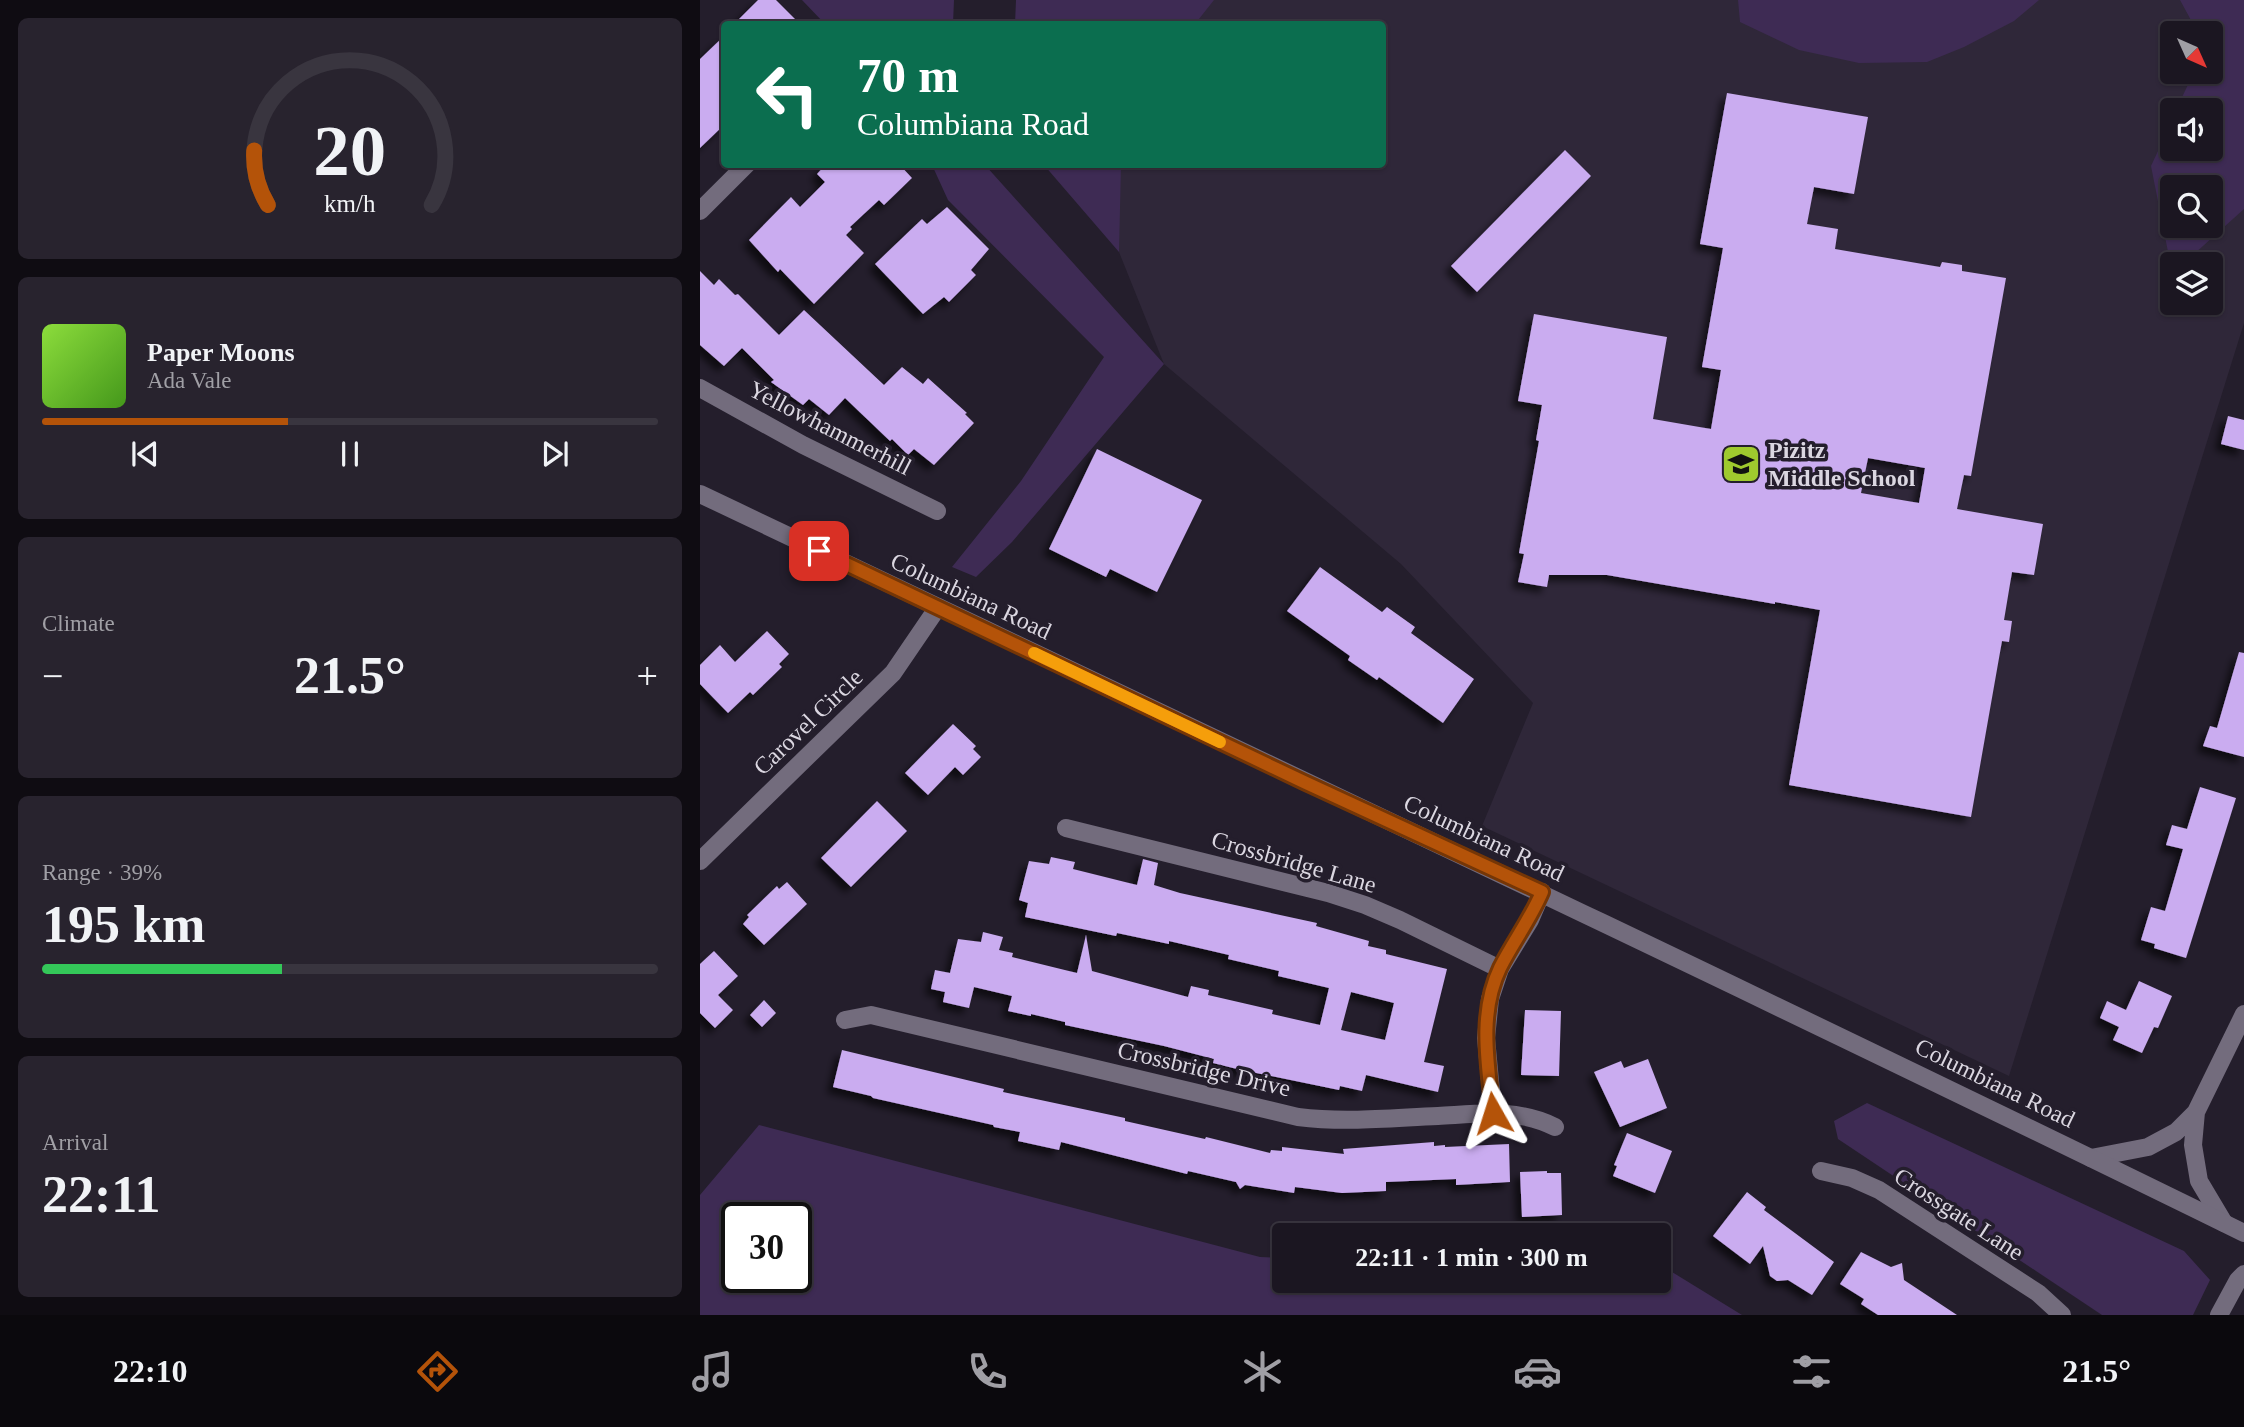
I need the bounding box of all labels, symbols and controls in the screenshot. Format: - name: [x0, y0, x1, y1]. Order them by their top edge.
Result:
- north arrow: [2160, 21, 2222, 84]
- map controls: [2160, 21, 2223, 315]
- text: 70 m: [857, 48, 959, 103]
- icon: left: [742, 49, 833, 140]
- button: sound: [2160, 98, 2223, 161]
- text: Columbiana Road: [857, 106, 1089, 142]
- text: 20: [314, 110, 386, 191]
- button: search: [2160, 175, 2223, 238]
- text: km/h: [324, 190, 376, 217]
- button: layers: [2160, 252, 2223, 315]
- text: Paper Moons: [147, 338, 295, 367]
- text: Ada Vale: [147, 368, 232, 393]
- street label: Yellowhammerhill: [744, 376, 916, 480]
- icon: previous: [126, 435, 164, 473]
- icon: pause: [331, 435, 369, 473]
- icon: next: [536, 435, 574, 473]
- place label: Pizitz Middle School: [1768, 437, 1916, 491]
- school or university icon: Pizitz Middle School: [1720, 443, 1762, 485]
- pin: [789, 521, 849, 581]
- icon: arrive: [800, 532, 838, 570]
- street label: Columbiana Road: [887, 547, 1055, 645]
- text: Climate: [42, 611, 115, 636]
- text: 21.5°: [294, 647, 406, 704]
- text: −: [42, 655, 63, 697]
- text: +: [637, 655, 658, 697]
- street label: Carovel Circle: [748, 664, 868, 780]
- street label: Columbiana Road: [1400, 789, 1568, 887]
- street label: Crossbridge Lane: [1209, 826, 1379, 898]
- text: Range · 39%: [42, 860, 162, 885]
- text: 195 km: [42, 896, 205, 953]
- street label: Columbiana Road: [1911, 1033, 2079, 1133]
- street label: Crossbridge Drive: [1115, 1036, 1293, 1102]
- position arrow: [1456, 1076, 1530, 1150]
- text: Arrival: [42, 1130, 108, 1155]
- street label: Crossgate Lane: [1890, 1163, 2028, 1265]
- text: 22:11: [42, 1166, 160, 1223]
- speed limit sign: 30: [721, 1202, 812, 1293]
- text: 22:11 · 1 min · 300 m: [1355, 1243, 1588, 1272]
- icon: directions: [413, 1347, 462, 1396]
- icon: music: [688, 1347, 737, 1396]
- icon: phone: [963, 1347, 1012, 1396]
- icon: climate: [1238, 1347, 1287, 1396]
- icon: car: [1513, 1347, 1562, 1396]
- icon: filters: [1787, 1347, 1836, 1396]
- text: 22:10: [113, 1353, 188, 1389]
- text: 21.5°: [2062, 1353, 2131, 1389]

